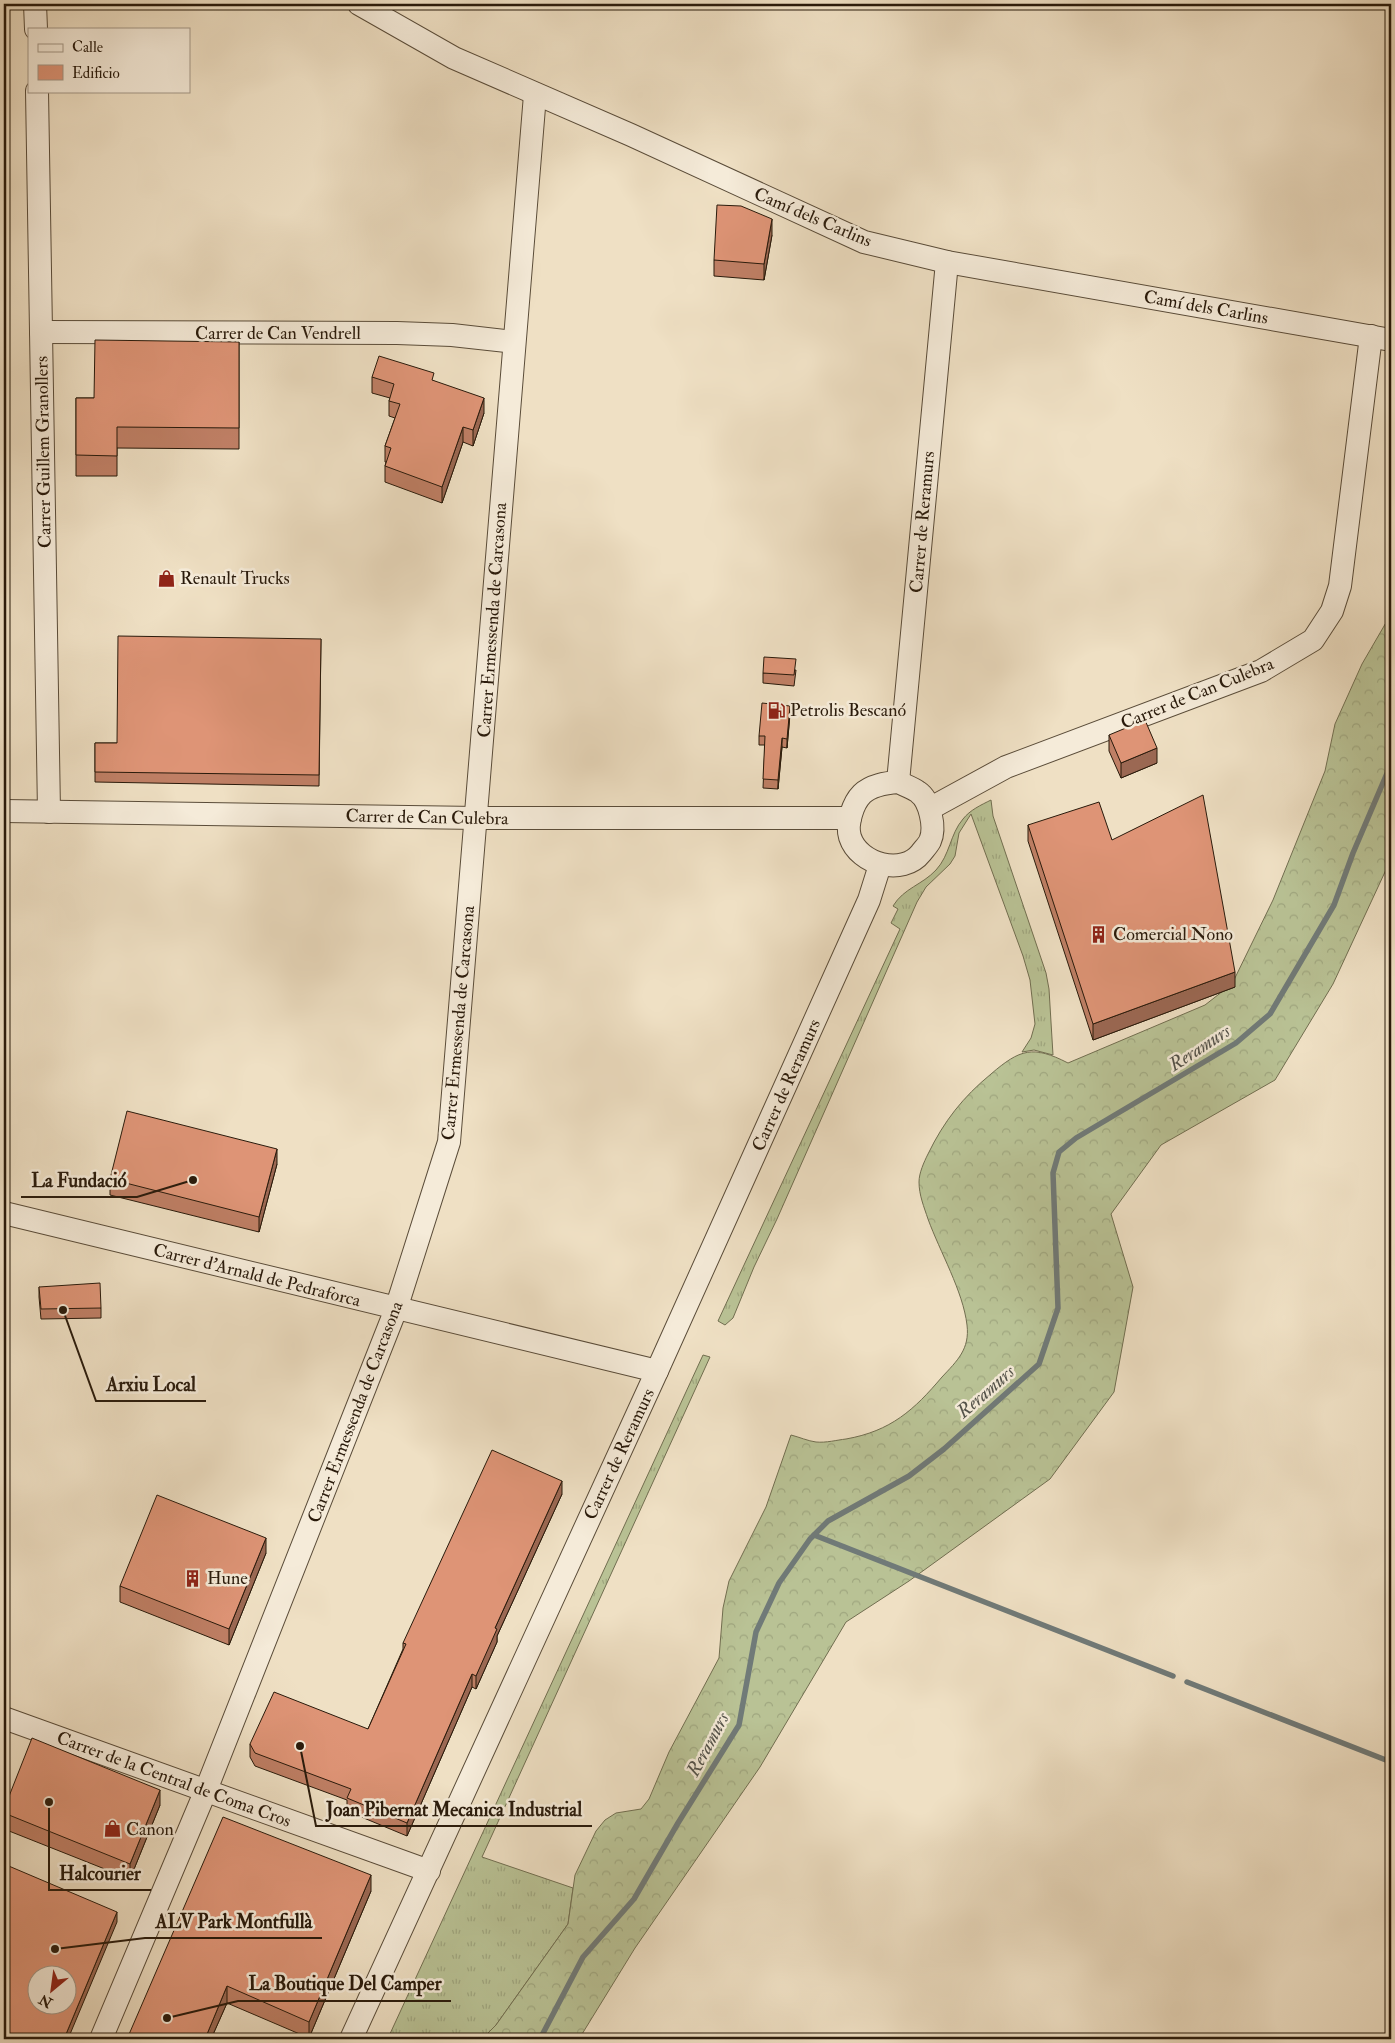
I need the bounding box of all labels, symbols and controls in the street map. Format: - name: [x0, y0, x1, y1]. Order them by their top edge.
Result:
- legend: [28, 28, 190, 92]
- text: Calle: [72, 38, 103, 57]
- text: Edificio: [72, 64, 120, 83]
- street label: Camí dels Carlins: [750, 182, 875, 253]
- street label: Camí dels Carlins: [1142, 285, 1270, 330]
- street label: Carrer de Can Vendrell: [195, 322, 361, 345]
- street label: Carrer Guillem Granollers: [30, 356, 57, 548]
- street label: Carrer de Reramurs: [905, 450, 940, 594]
- street label: Carrer Ermessenda de Carcasona: [473, 501, 512, 738]
- place label: Renault Trucks: [180, 567, 290, 590]
- shop icon: Renault Trucks: [156, 568, 176, 588]
- street label: Carrer de Can Culebra: [1117, 652, 1278, 735]
- place label: Petrolis Bescanó: [790, 699, 906, 722]
- fuel station icon: Petrolis Bescanó: [766, 700, 786, 720]
- street label: Carrer de Can Culebra: [345, 805, 509, 830]
- street label: Carrer Ermessenda de Carcasona: [437, 904, 480, 1141]
- place label: Comercial Nono: [1113, 923, 1233, 946]
- building icon: Comercial Nono: [1089, 924, 1109, 944]
- street label: Carrer de Reramurs: [747, 1015, 826, 1155]
- water label: Reramurs: [1163, 1019, 1236, 1077]
- callout: La Fundació: [21, 1163, 137, 1197]
- text: La Fundació: [31, 1169, 127, 1193]
- street label: Carrer d'Arnald de Pedraforca: [151, 1239, 364, 1313]
- street label: Carrer Ermessenda de Carcasona: [303, 1298, 409, 1526]
- water label: Reramurs: [951, 1360, 1020, 1424]
- callout: Arxiu Local: [96, 1367, 206, 1401]
- text: Arxiu Local: [105, 1373, 196, 1397]
- street label: Carrer de Reramurs: [579, 1385, 660, 1524]
- place label: Hune: [207, 1567, 248, 1590]
- building icon: Hune: [183, 1568, 203, 1588]
- water label: Reramurs: [681, 1708, 735, 1781]
- street label: Carrer de la Central de Coma Cros: [53, 1726, 294, 1833]
- callout: Joan Pibernat Mecanica Industrial: [316, 1792, 592, 1826]
- text: Joan Pibernat Mecanica Industrial: [325, 1798, 582, 1822]
- place label: Canon: [126, 1818, 174, 1841]
- shop icon: Canon: [102, 1819, 122, 1839]
- callout: Halcourier: [49, 1856, 151, 1890]
- text: Halcourier: [59, 1862, 142, 1886]
- callout: ALV Park Montfullà: [145, 1904, 322, 1938]
- text: ALV Park Montfullà: [155, 1910, 314, 1934]
- north arrow: [28, 1966, 78, 2016]
- callout: La Boutique Del Camper: [238, 1967, 451, 2001]
- text: La Boutique Del Camper: [249, 1972, 442, 1997]
- text: N: [36, 1990, 56, 2012]

